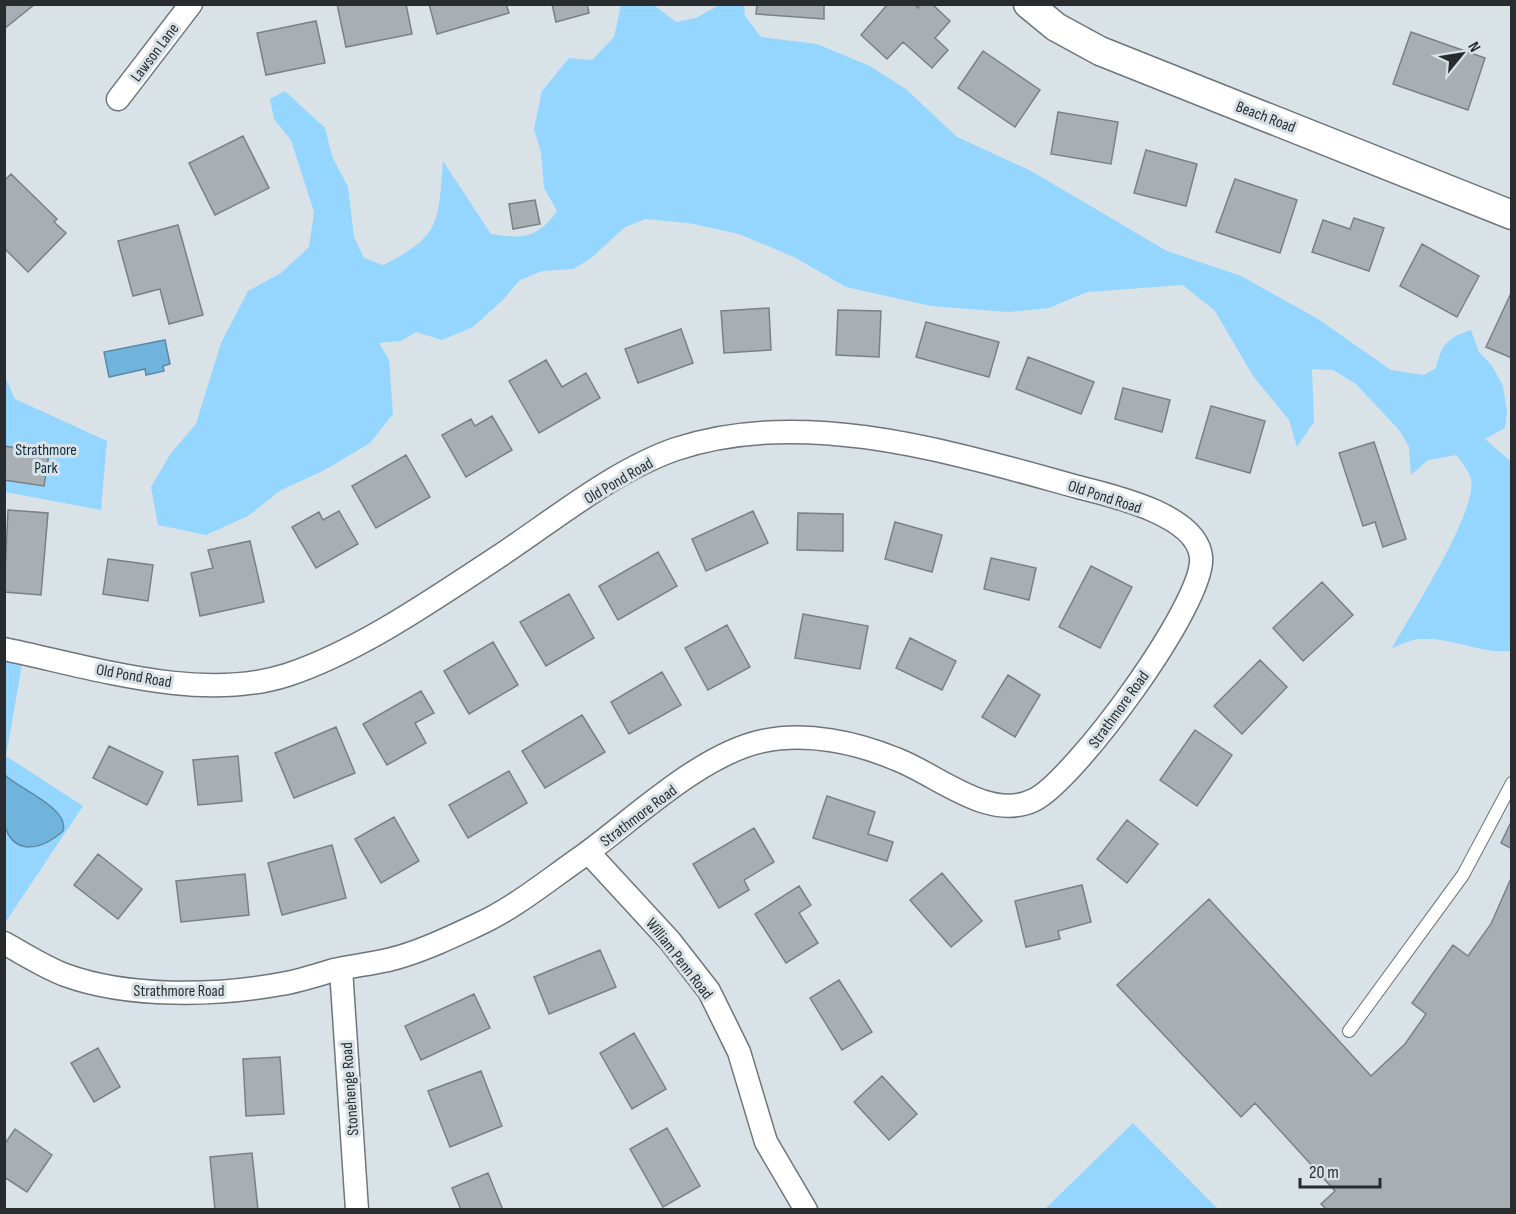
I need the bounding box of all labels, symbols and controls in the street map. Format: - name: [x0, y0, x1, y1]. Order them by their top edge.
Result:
- street label: Lawson Lane: [127, 20, 183, 86]
- north arrow: [1432, 24, 1492, 84]
- text: N: [1463, 39, 1484, 56]
- street label: Beach Road: [1233, 97, 1298, 137]
- park label: Strathmore Park: [15, 441, 77, 478]
- street label: Old Pond Road: [581, 454, 656, 509]
- street label: Old Pond Road: [1065, 477, 1144, 518]
- street label: Old Pond Road: [95, 661, 173, 692]
- street label: Strathmore Road: [1085, 668, 1154, 752]
- street label: Strathmore Road: [597, 781, 681, 851]
- street label: William Penn Road: [641, 915, 716, 1003]
- street label: Strathmore Road: [134, 982, 224, 1001]
- street label: Stonehenge Road: [338, 1042, 363, 1136]
- scale bar: [1300, 1151, 1380, 1189]
- text: 20 m: [1309, 1162, 1339, 1183]

